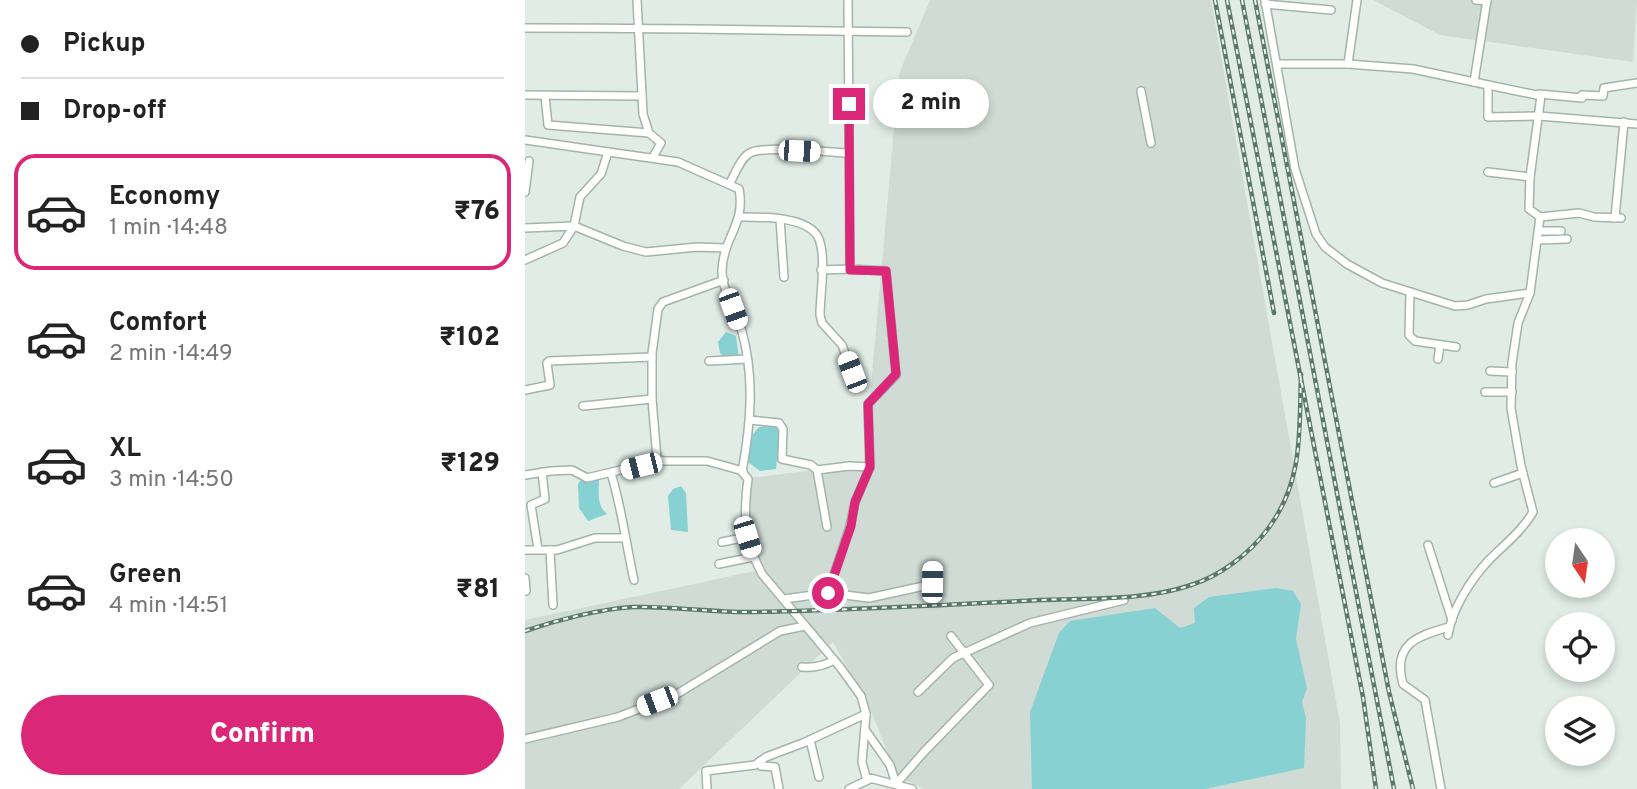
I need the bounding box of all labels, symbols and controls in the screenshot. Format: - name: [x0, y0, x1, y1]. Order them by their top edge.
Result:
- text: Pickup: [63, 28, 146, 61]
- callout: 2 min: [873, 80, 989, 128]
- route end: [833, 88, 865, 120]
- text: 2 min: [901, 89, 961, 118]
- text: Drop-off: [63, 95, 166, 128]
- car: [778, 140, 821, 162]
- icon: car: [25, 181, 88, 244]
- text: Economy: [109, 181, 220, 214]
- text: ₹76: [454, 196, 500, 229]
- text: 1 min · 14:48: [109, 214, 228, 243]
- car: [716, 286, 751, 332]
- icon: car: [25, 307, 88, 370]
- text: Comfort: [109, 307, 207, 340]
- text: ₹102: [439, 322, 500, 355]
- text: 2 min · 14:49: [109, 340, 233, 369]
- car: [835, 349, 870, 395]
- icon: car: [25, 433, 88, 496]
- text: XL: [109, 433, 141, 466]
- text: ₹129: [440, 448, 500, 481]
- car: [619, 451, 664, 481]
- text: 3 min · 14:50: [109, 466, 234, 495]
- car: [731, 514, 764, 560]
- north arrow: [1545, 528, 1615, 598]
- map controls: [1545, 528, 1615, 766]
- icon: car: [25, 559, 88, 622]
- text: Green: [109, 559, 182, 592]
- car: [922, 561, 943, 603]
- text: ₹81: [456, 574, 500, 607]
- route start: [812, 577, 844, 609]
- text: 4 min · 14:51: [109, 592, 228, 621]
- button: locate: [1545, 612, 1615, 682]
- car: [634, 684, 681, 718]
- button: Confirm: [21, 695, 504, 775]
- button: layers: [1545, 696, 1615, 766]

